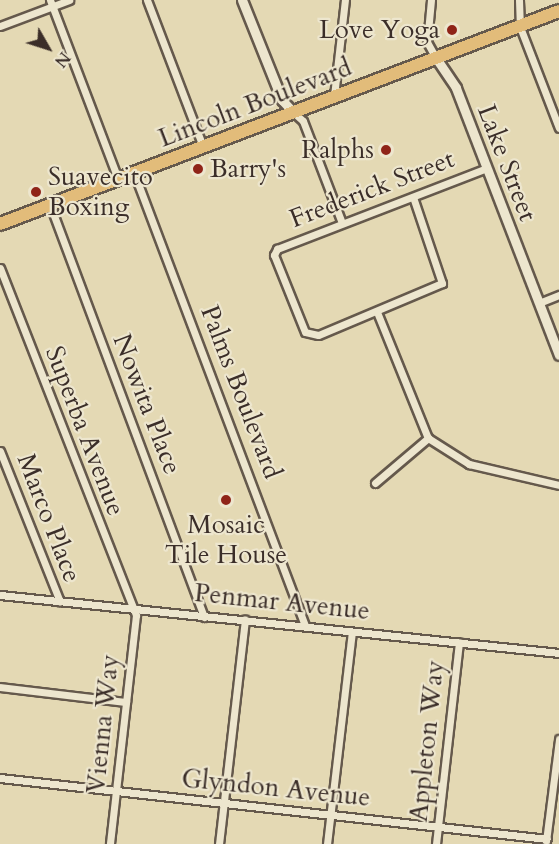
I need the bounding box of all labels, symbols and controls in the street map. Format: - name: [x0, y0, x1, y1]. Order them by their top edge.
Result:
- place label: Love Yoga: [319, 14, 440, 46]
- north arrow: [18, 18, 78, 78]
- marker: Love Yoga: [445, 23, 459, 37]
- text: N: [49, 47, 75, 72]
- street label: Lincoln Boulevard: [154, 52, 356, 154]
- street label: Lake Street: [471, 100, 543, 226]
- place label: Ralphs: [301, 134, 374, 166]
- street label: Frederick Street: [285, 143, 459, 235]
- marker: Ralphs: [379, 143, 393, 157]
- place label: Barry's: [210, 153, 286, 185]
- place label: Suavecito Boxing: [48, 161, 153, 222]
- marker: Barry's: [191, 162, 205, 176]
- marker: Suavecito Boxing: [29, 185, 43, 199]
- street label: Palms Boulevard: [194, 301, 288, 483]
- street label: Nowita Place: [106, 329, 188, 479]
- street label: Superba Avenue: [38, 342, 132, 520]
- street label: Marco Place: [10, 449, 88, 587]
- marker: Mosaic Tile House: [219, 493, 233, 507]
- place label: Mosaic Tile House: [165, 509, 287, 570]
- street label: Penmar Avenue: [193, 577, 371, 627]
- street label: Vienna Way: [80, 653, 126, 795]
- street label: Appleton Way: [403, 659, 451, 823]
- street label: Glyndon Avenue: [180, 763, 372, 813]

